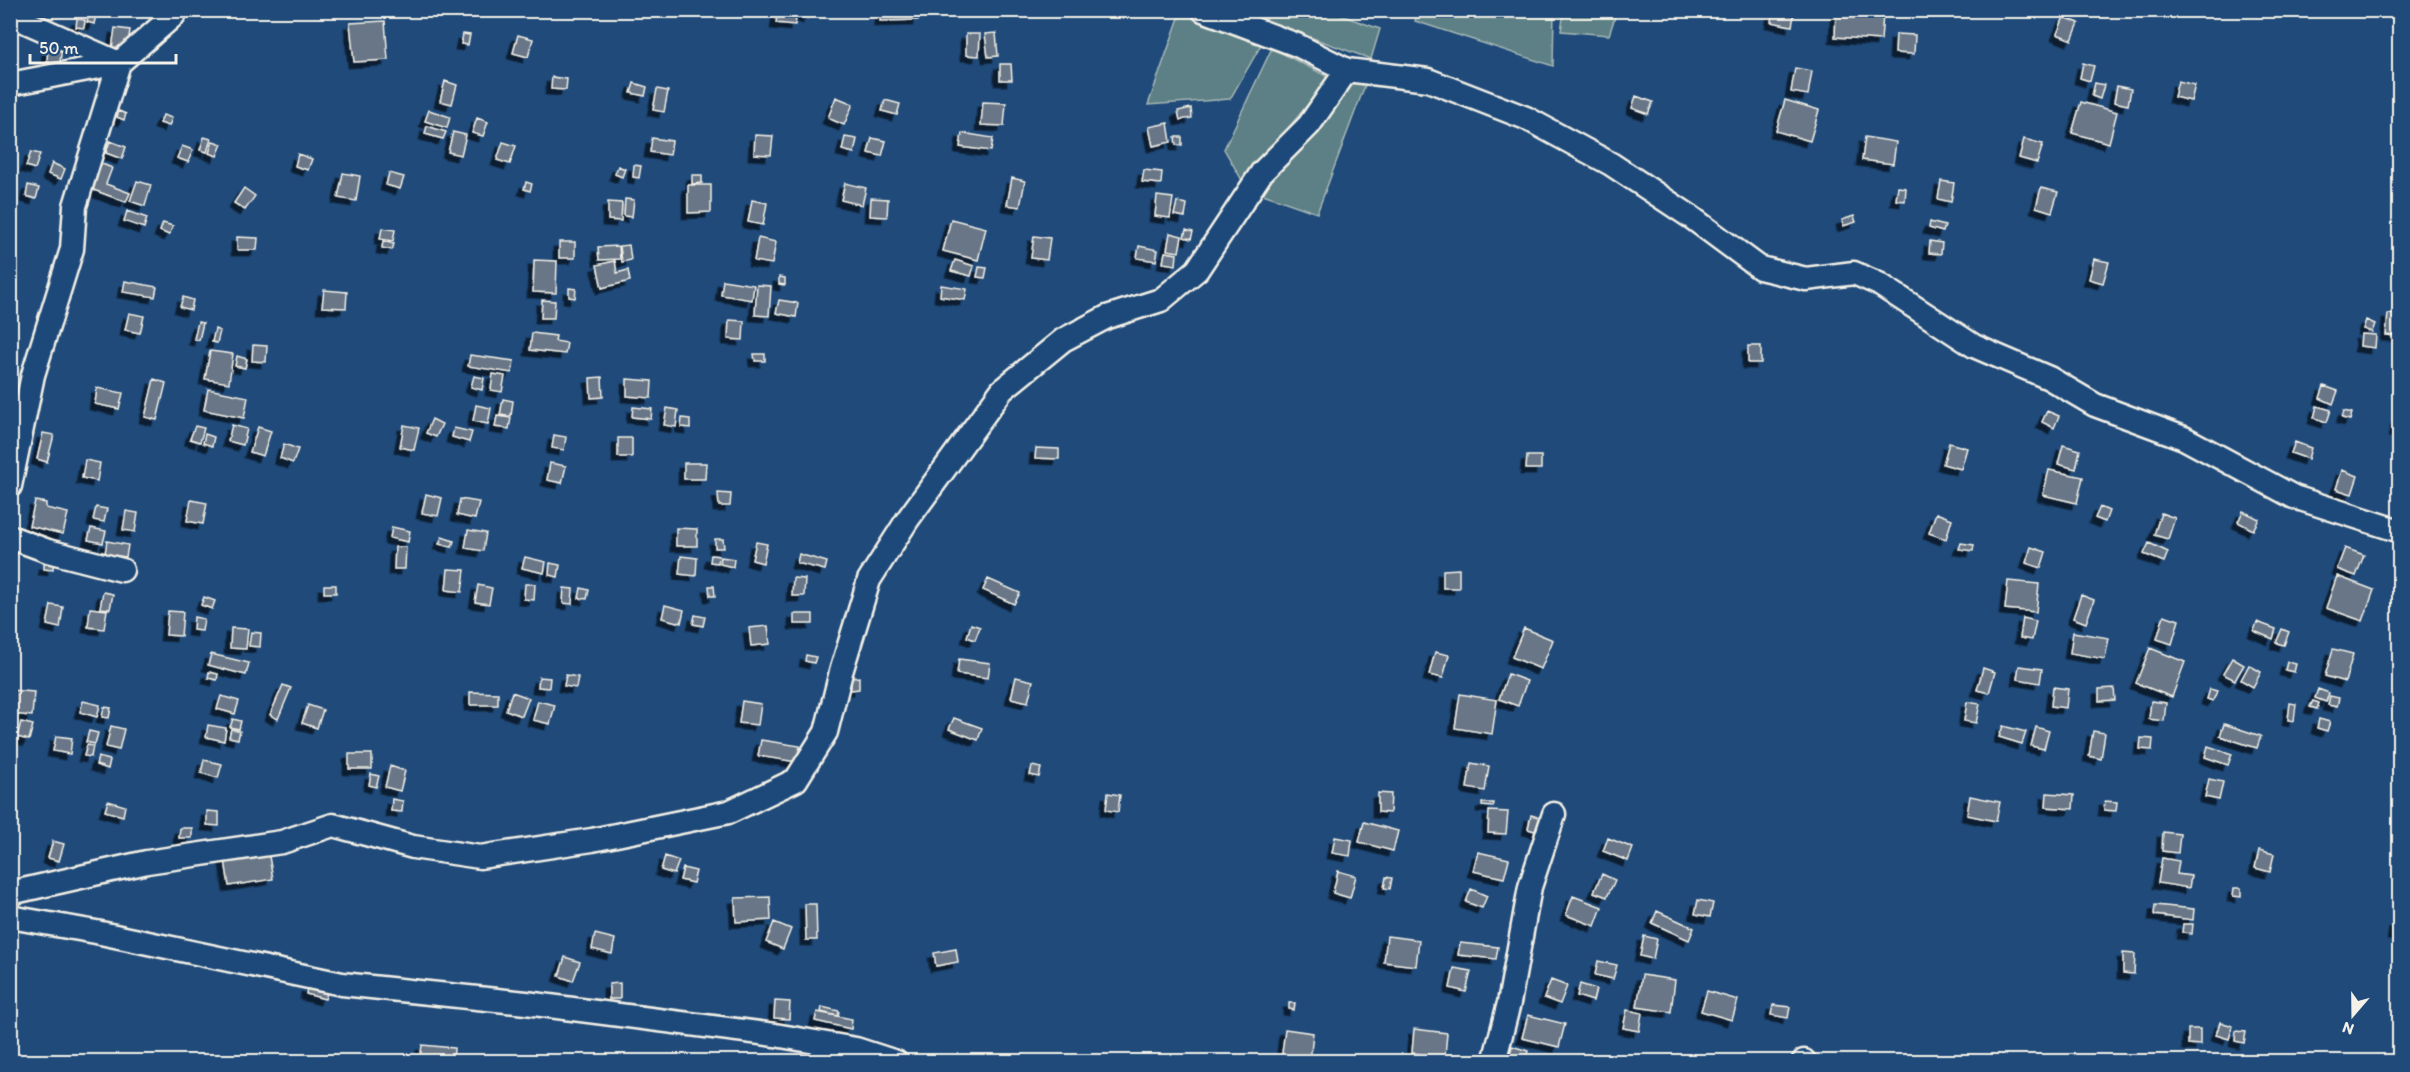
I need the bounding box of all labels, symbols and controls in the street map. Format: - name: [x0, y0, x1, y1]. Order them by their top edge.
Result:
- scale bar: [30, 27, 176, 65]
- text: 50 m: [39, 37, 79, 59]
- north arrow: [2323, 985, 2383, 1045]
- text: N: [2340, 1018, 2356, 1039]

